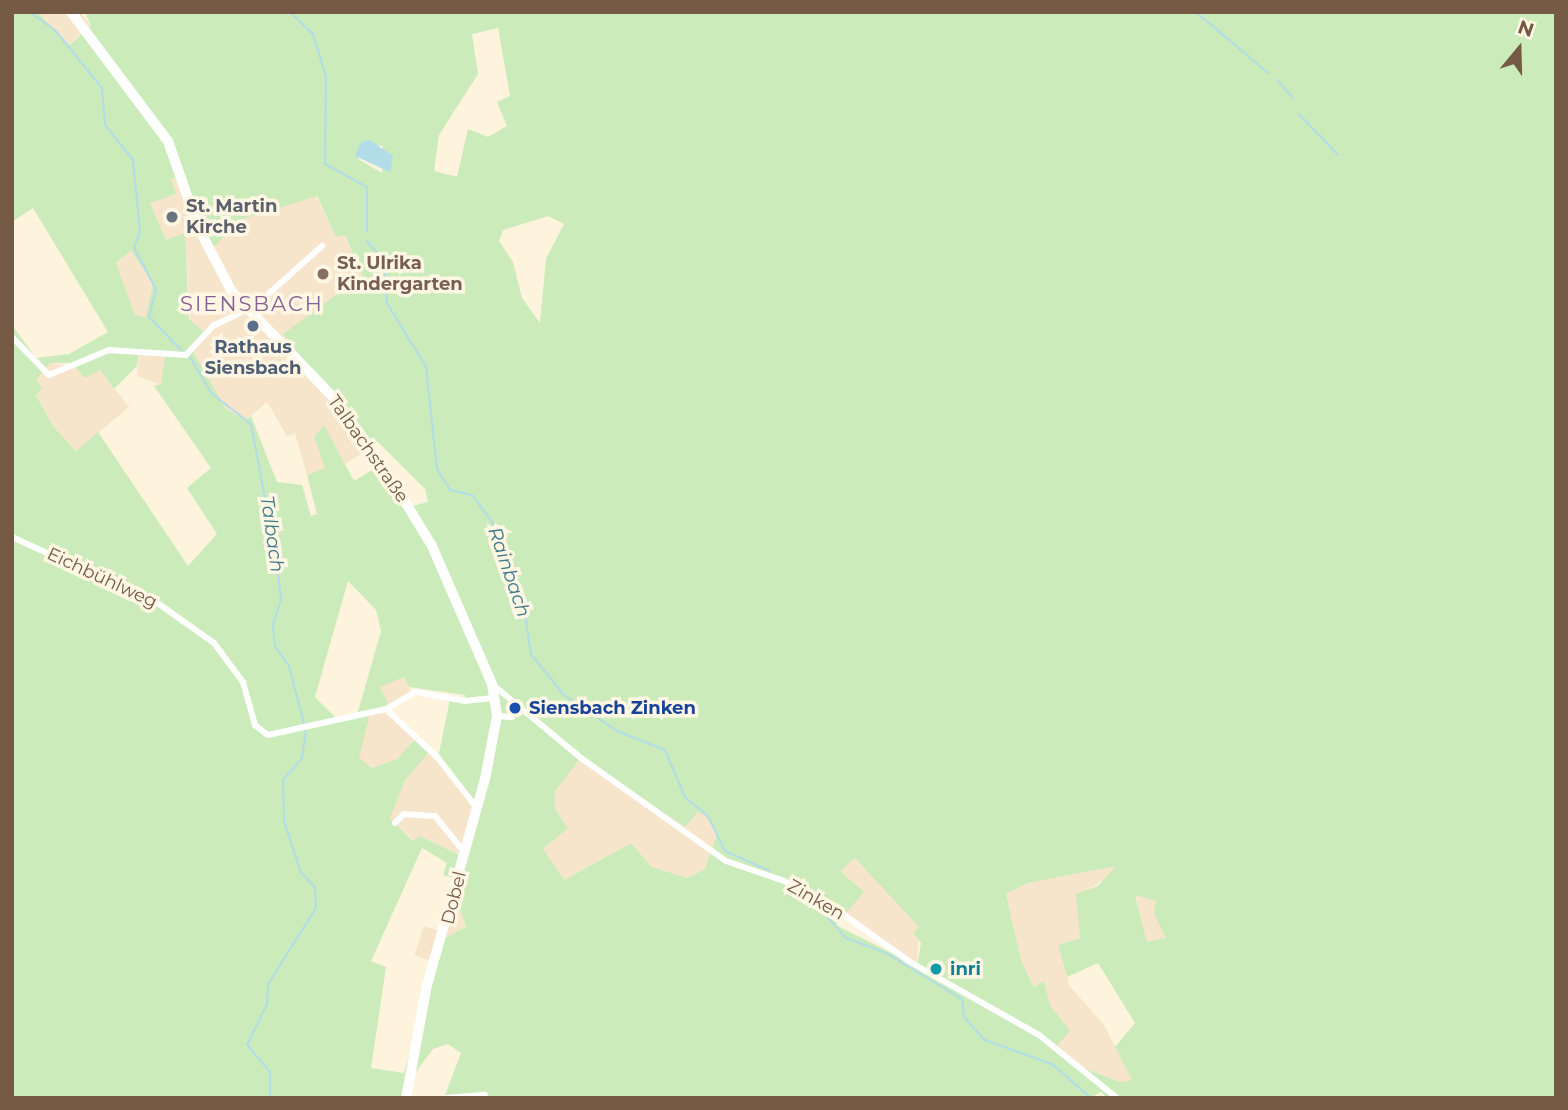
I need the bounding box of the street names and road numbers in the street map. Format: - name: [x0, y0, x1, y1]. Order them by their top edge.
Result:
- street label: Talbachstraße: [323, 391, 413, 507]
- street label: Eichbühlweg: [43, 543, 161, 613]
- street label: Dobel: [437, 869, 471, 927]
- street label: Zinken: [784, 875, 848, 925]

